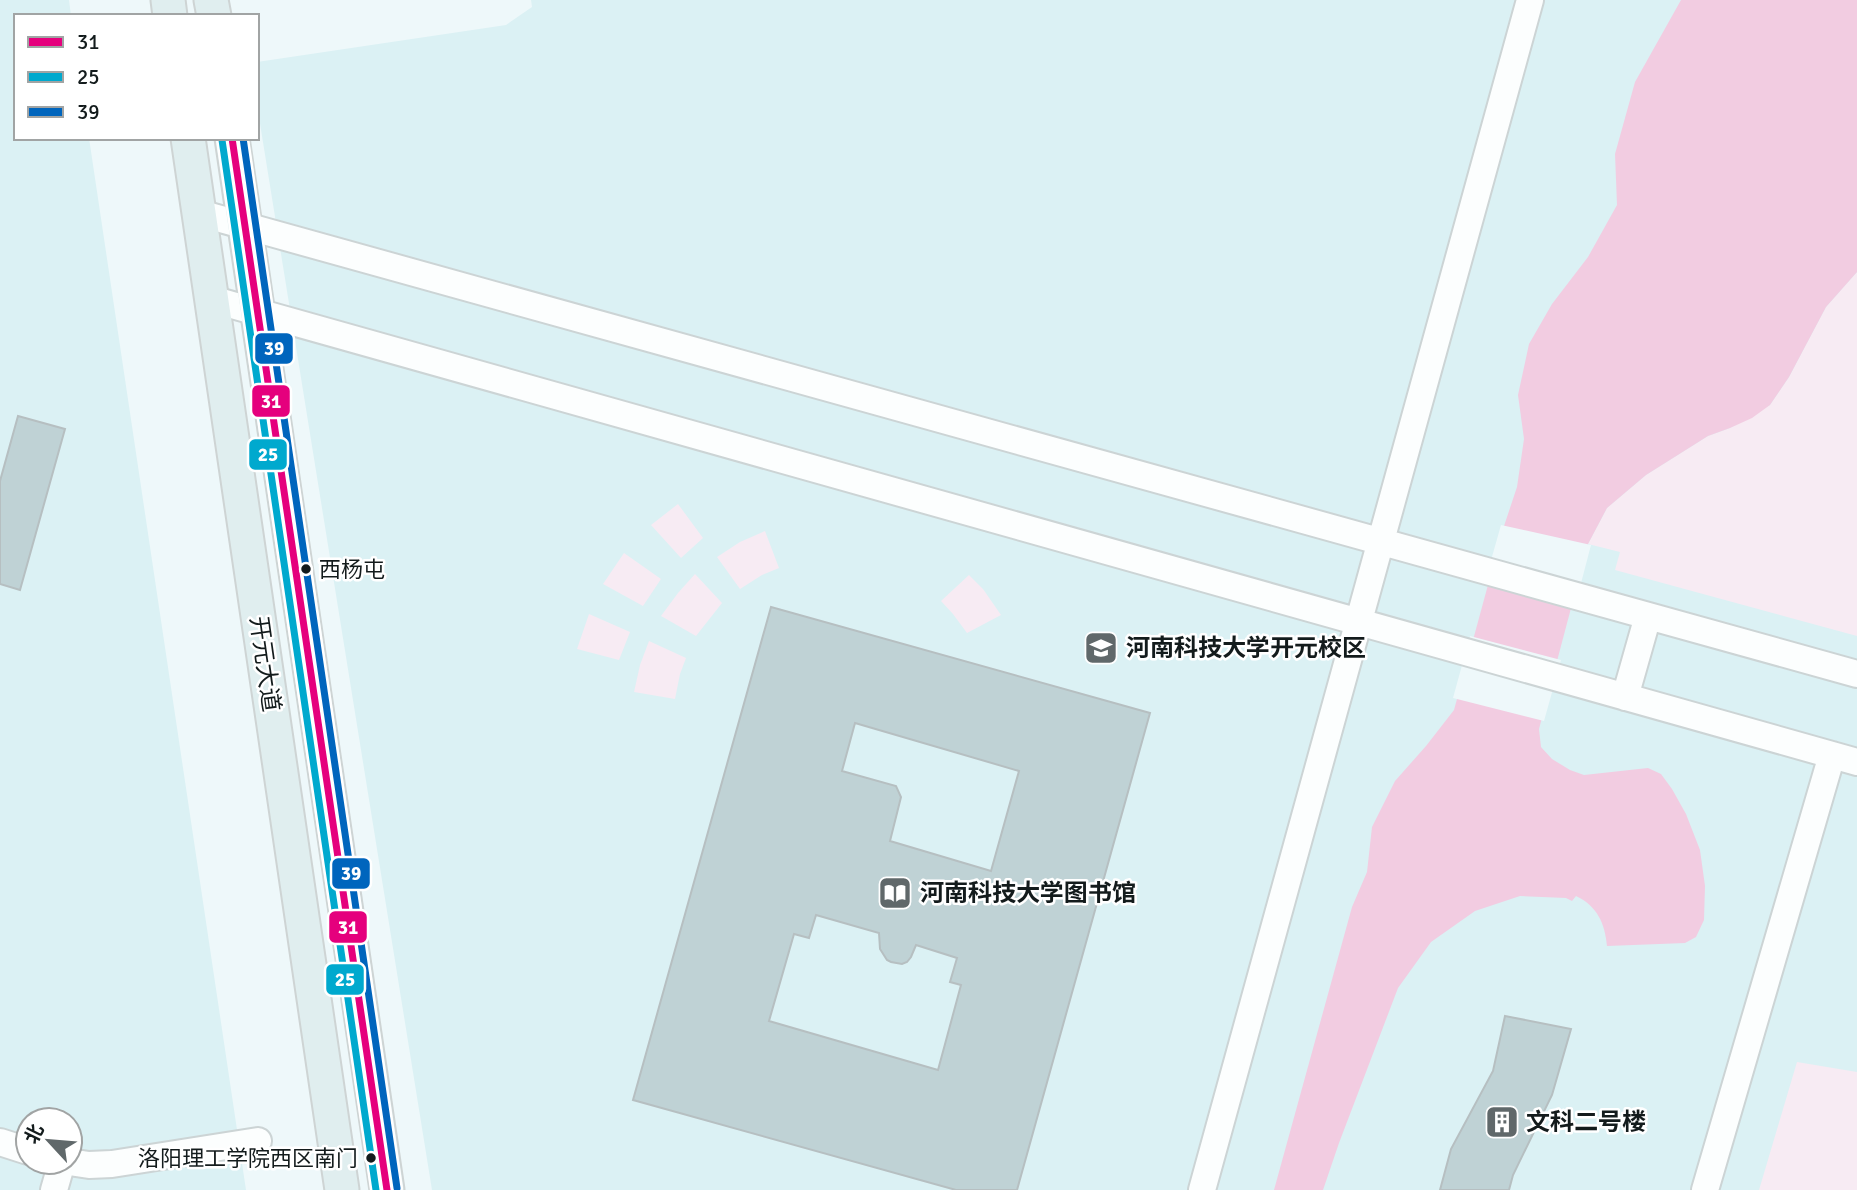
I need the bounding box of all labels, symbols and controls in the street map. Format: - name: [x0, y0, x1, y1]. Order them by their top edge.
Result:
- legend: [14, 14, 259, 140]
- text: 31: [77, 29, 100, 55]
- text: 25: [77, 64, 100, 90]
- text: 39: [77, 99, 100, 125]
- line badge: 39: [254, 332, 294, 365]
- text: 39: [264, 337, 284, 361]
- line badge: 31: [251, 384, 291, 418]
- text: 31: [261, 390, 281, 414]
- line badge: 25: [248, 438, 288, 471]
- text: 25: [258, 443, 278, 467]
- place label: 西杨屯: [319, 556, 385, 583]
- marker: 西杨屯: [299, 562, 313, 576]
- street label: 开元大道: [243, 614, 287, 714]
- school or university icon: 河南科技大学开元校区: [1082, 629, 1120, 667]
- place label: 河南科技大学开元校区: [1126, 633, 1366, 663]
- line badge: 39: [331, 857, 371, 890]
- text: 39: [341, 862, 361, 886]
- library icon: 河南科技大学图书馆: [876, 874, 914, 912]
- place label: 河南科技大学图书馆: [920, 878, 1136, 908]
- line badge: 31: [328, 910, 368, 944]
- text: 31: [338, 916, 358, 940]
- line badge: 25: [325, 963, 365, 996]
- text: 25: [335, 968, 355, 992]
- building icon: 文科二号楼: [1483, 1103, 1521, 1141]
- north arrow: [14, 1106, 84, 1176]
- place label: 文科二号楼: [1526, 1107, 1646, 1137]
- text: 北: [20, 1120, 50, 1148]
- place label: 洛阳理工学院西区南门: [138, 1145, 358, 1172]
- marker: 洛阳理工学院西区南门: [364, 1151, 378, 1165]

